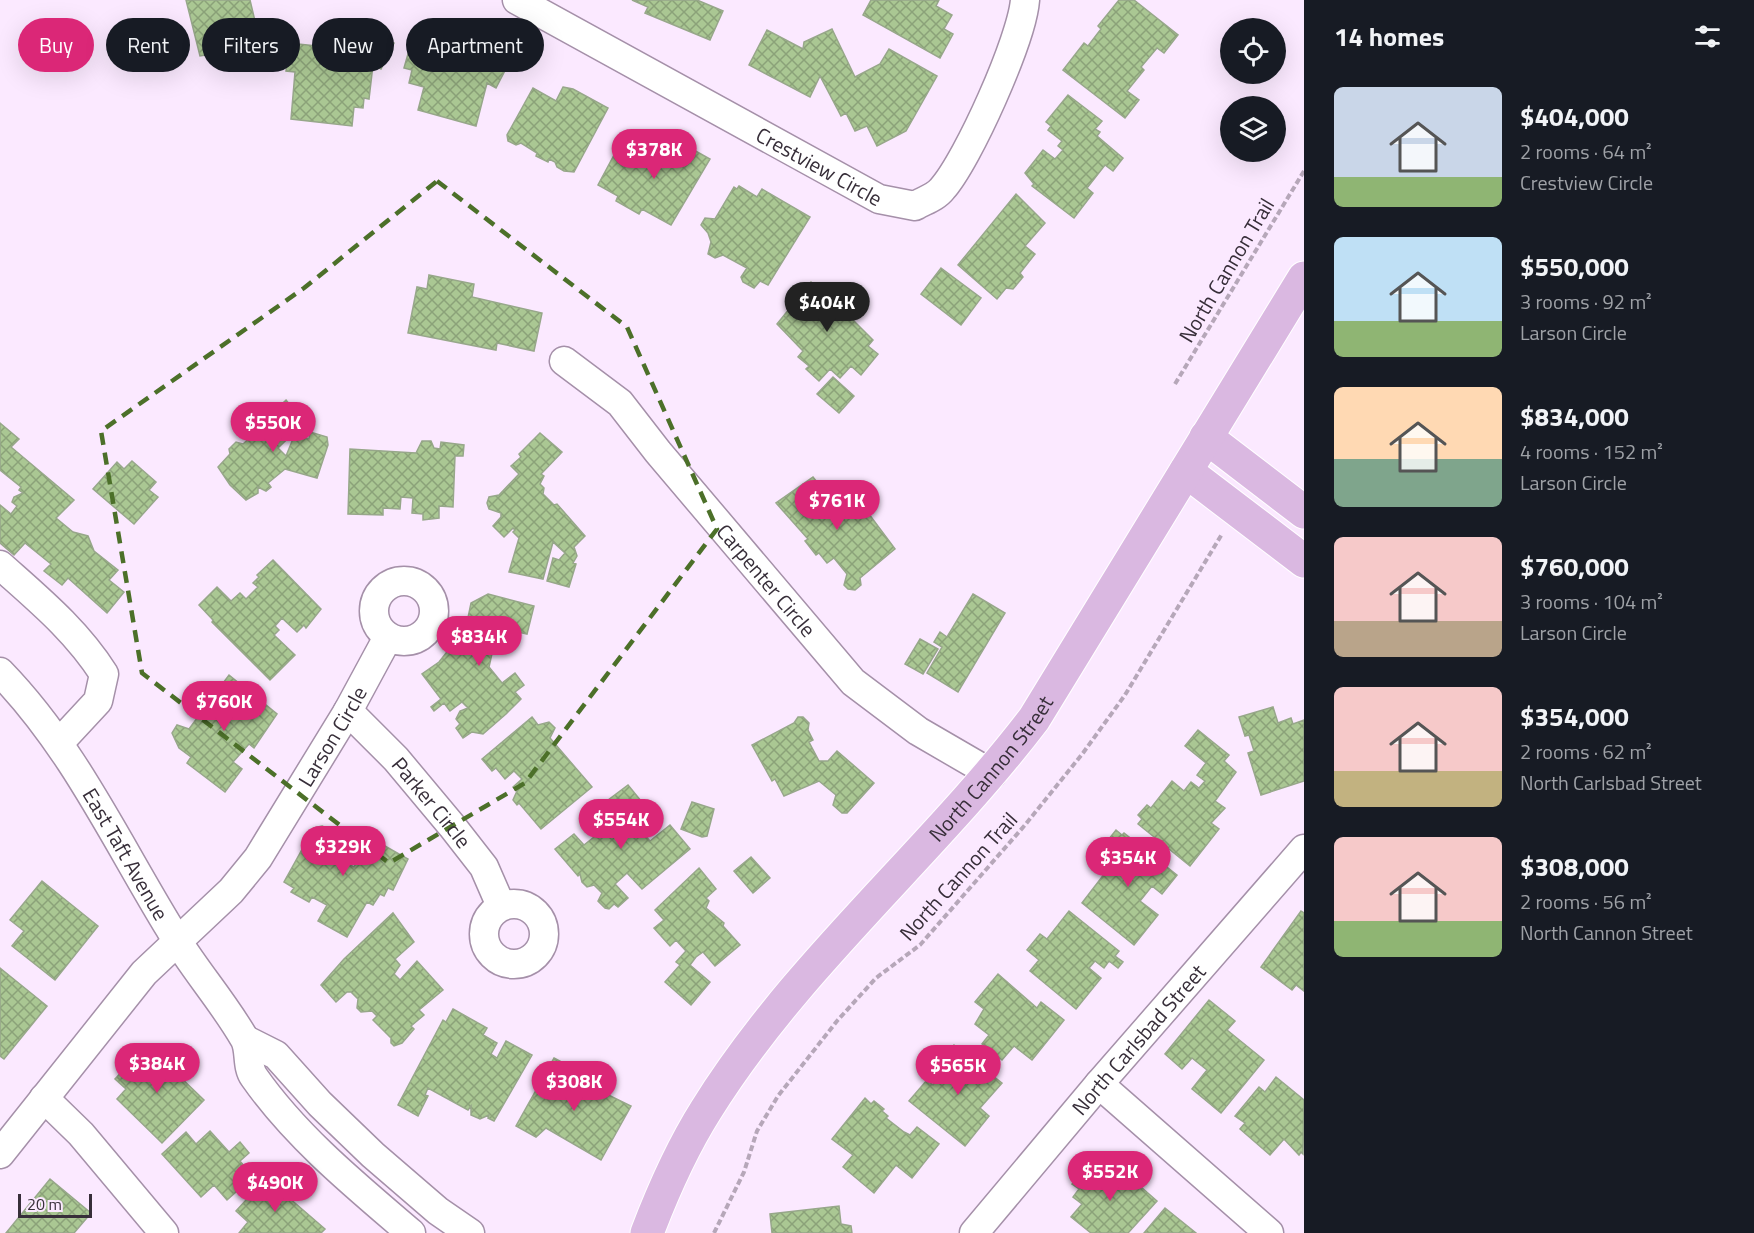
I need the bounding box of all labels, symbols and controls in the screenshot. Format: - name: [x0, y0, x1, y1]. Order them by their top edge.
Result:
- text: 14 homes: [1334, 17, 1444, 56]
- chip: Buy: [18, 18, 94, 72]
- chip: Rent: [106, 18, 190, 72]
- chip: Filters: [202, 18, 300, 72]
- chip: New: [312, 18, 394, 72]
- chip: Apartment: [406, 18, 544, 72]
- map controls: [1220, 18, 1286, 162]
- button: locate: [1220, 18, 1286, 84]
- icon: filters: [1691, 20, 1724, 53]
- button: layers: [1220, 96, 1286, 162]
- text: $404,000: [1520, 97, 1629, 136]
- icon: home: [1382, 111, 1454, 183]
- street label: Crestview Circle: [750, 119, 888, 214]
- pin: $378K: [612, 129, 696, 180]
- text: $378K: [626, 133, 682, 164]
- text: 2 rooms · 64 m²: [1520, 136, 1652, 167]
- text: Crestview Circle: [1520, 167, 1653, 198]
- street label: North Cannon Trail: [1170, 192, 1282, 348]
- text: $550,000: [1520, 247, 1629, 286]
- icon: home: [1382, 261, 1454, 333]
- pin: $404K: [785, 282, 869, 333]
- text: $404K: [799, 286, 855, 317]
- text: 3 rooms · 92 m²: [1520, 286, 1652, 317]
- text: Larson Circle: [1520, 317, 1627, 348]
- text: $834,000: [1520, 397, 1629, 436]
- pin: $550K: [231, 402, 315, 453]
- text: $550K: [245, 406, 301, 437]
- icon: home: [1382, 411, 1454, 483]
- text: 4 rooms · 152 m²: [1520, 436, 1663, 467]
- text: Larson Circle: [1520, 467, 1627, 498]
- pin: $761K: [795, 480, 879, 531]
- text: $761K: [809, 484, 865, 515]
- street label: Carpenter Circle: [709, 516, 824, 644]
- text: $760,000: [1520, 547, 1629, 586]
- icon: home: [1382, 561, 1454, 633]
- text: 3 rooms · 104 m²: [1520, 586, 1663, 617]
- pin: $834K: [437, 616, 521, 667]
- text: Larson Circle: [1520, 617, 1627, 648]
- text: $834K: [451, 620, 507, 651]
- street label: Larson Circle: [289, 680, 375, 793]
- pin: $760K: [182, 681, 266, 732]
- text: $760K: [196, 685, 252, 716]
- street label: North Cannon Street: [921, 689, 1061, 849]
- text: $354,000: [1520, 697, 1629, 736]
- icon: home: [1382, 711, 1454, 783]
- text: 2 rooms · 62 m²: [1520, 736, 1652, 767]
- street label: Parker Circle: [384, 750, 479, 855]
- text: North Carlsbad Street: [1520, 767, 1702, 798]
- street label: East Taft Avenue: [75, 782, 177, 926]
- pin: $554K: [579, 799, 663, 850]
- text: $554K: [593, 803, 649, 834]
- street label: North Cannon Trail: [891, 804, 1025, 948]
- pin: $329K: [301, 826, 385, 877]
- text: $329K: [315, 830, 371, 861]
- pin: $354K: [1086, 837, 1170, 888]
- text: $354K: [1100, 841, 1156, 872]
- text: $308,000: [1520, 847, 1629, 886]
- icon: home: [1382, 861, 1454, 933]
- text: 2 rooms · 56 m²: [1520, 886, 1652, 917]
- text: North Cannon Street: [1520, 917, 1693, 948]
- street label: North Carlsbad Street: [1064, 956, 1213, 1122]
- pin: $384K: [115, 1043, 199, 1094]
- pin: $565K: [916, 1045, 1000, 1096]
- text: $384K: [129, 1047, 185, 1078]
- text: $565K: [930, 1049, 986, 1080]
- pin: $308K: [532, 1061, 616, 1112]
- text: $308K: [546, 1065, 602, 1096]
- pin: $552K: [1068, 1151, 1152, 1202]
- text: $552K: [1082, 1155, 1138, 1186]
- pin: $490K: [233, 1162, 317, 1213]
- text: $490K: [247, 1166, 303, 1197]
- scale bar: [18, 1191, 92, 1218]
- text: 20 m: [27, 1192, 62, 1216]

